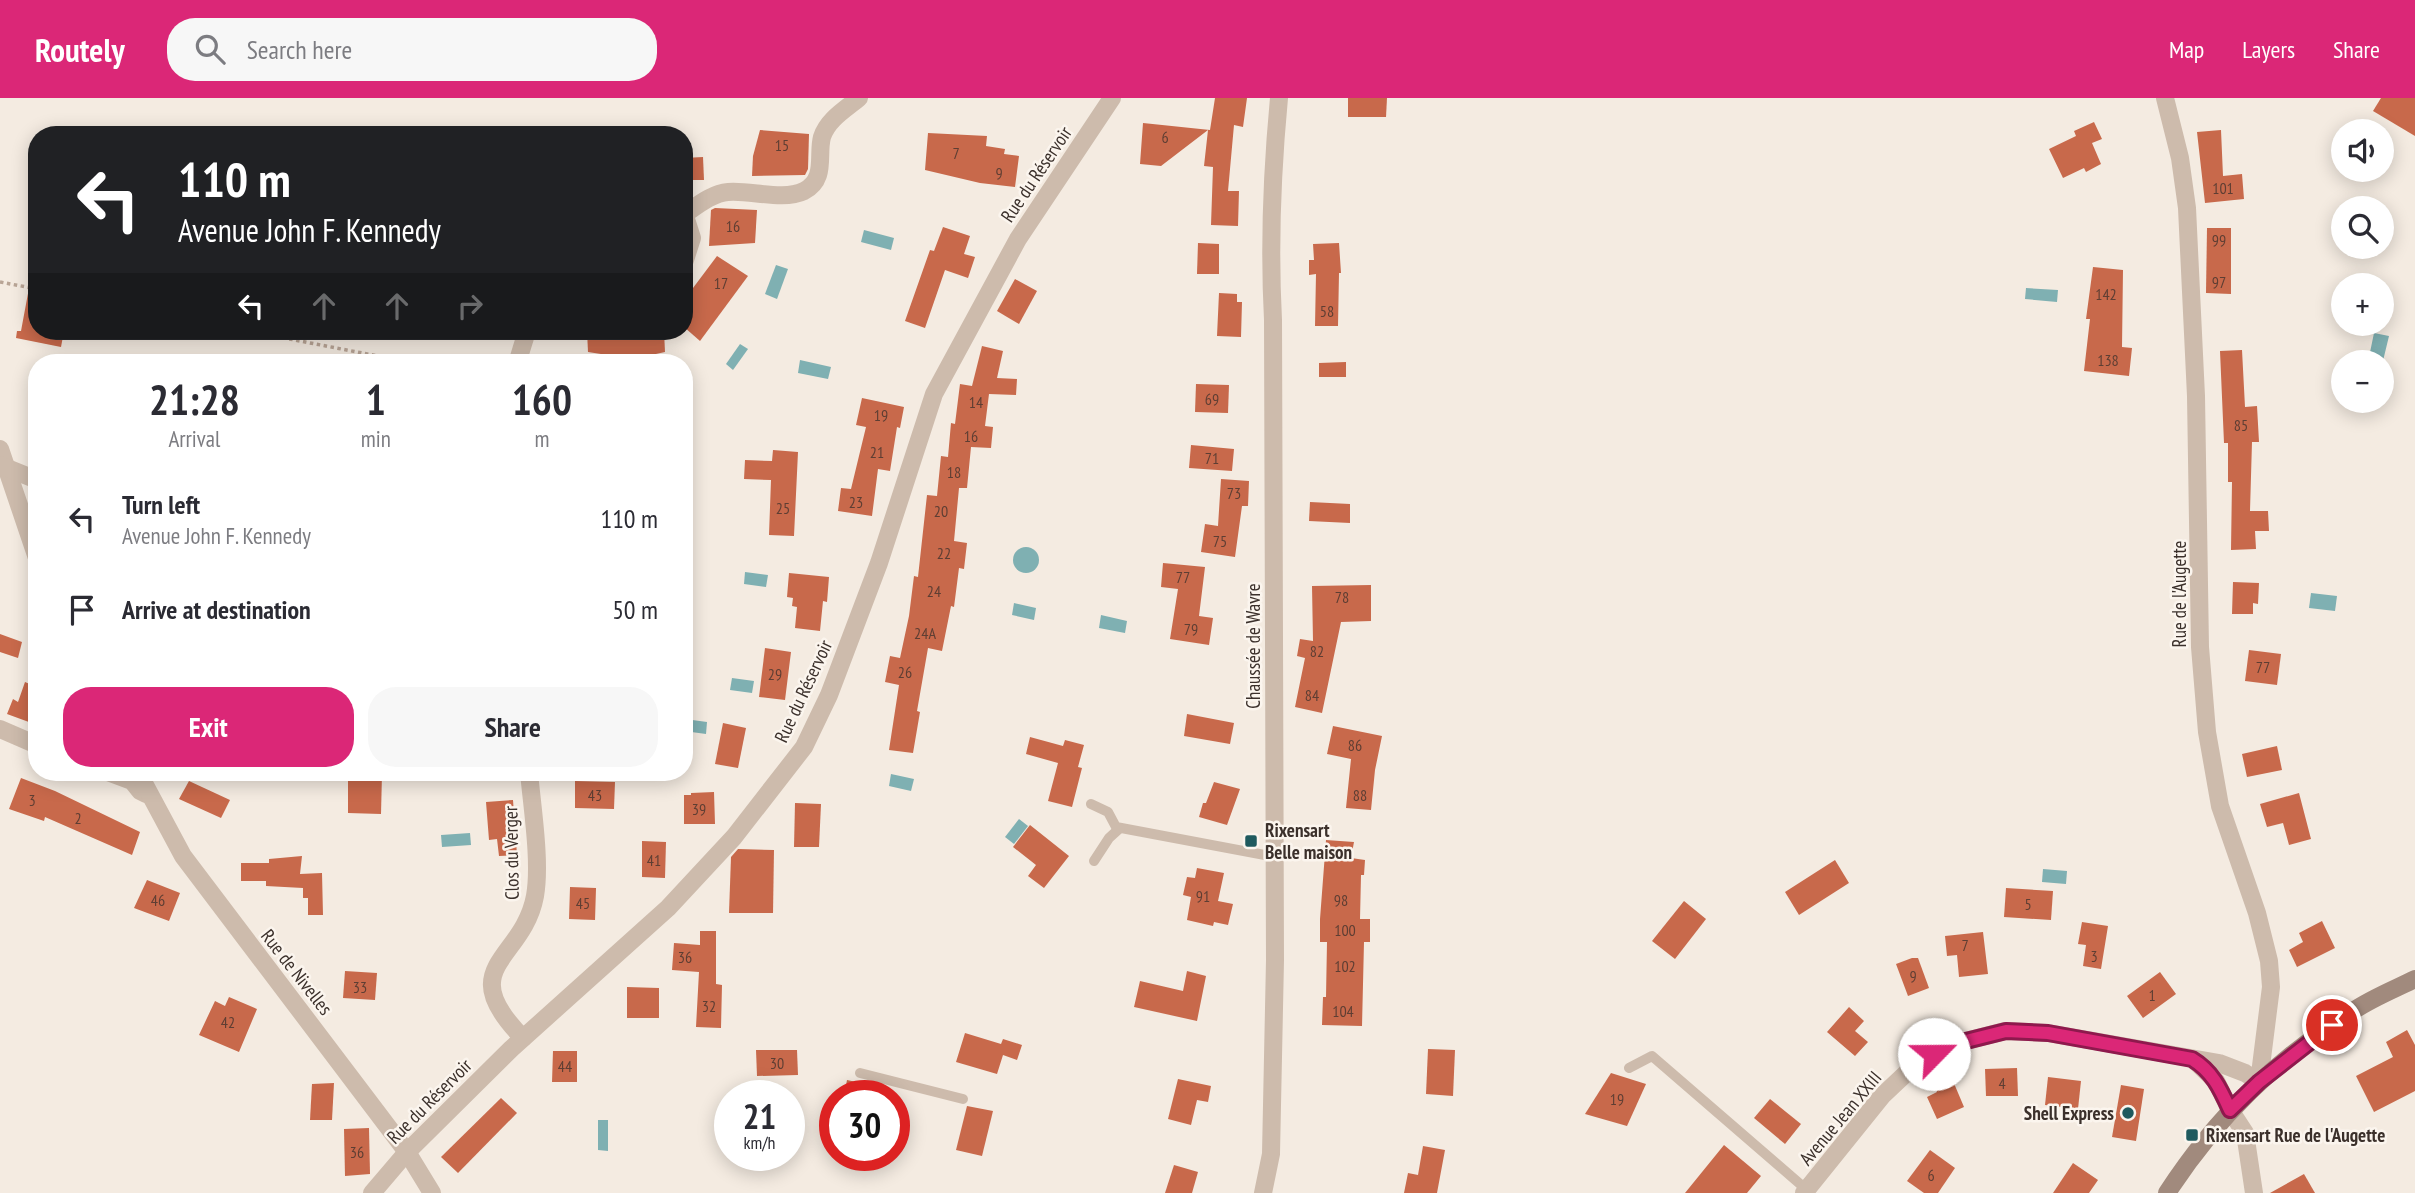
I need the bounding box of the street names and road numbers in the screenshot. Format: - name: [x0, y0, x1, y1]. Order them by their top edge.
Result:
- street label: Rue du Réservoir: [995, 121, 1077, 226]
- street label: Rue de l'Augette: [2167, 540, 2191, 647]
- street label: Chaussée de Wavre: [1241, 583, 1265, 709]
- street label: Rue du Réservoir: [769, 635, 838, 746]
- street label: Clos du Verger: [498, 805, 524, 900]
- street label: Rue de Nivelles: [256, 924, 338, 1020]
- street label: Rue du Réservoir: [381, 1053, 477, 1149]
- street label: Avenue Jean XXIII: [1794, 1066, 1886, 1170]

